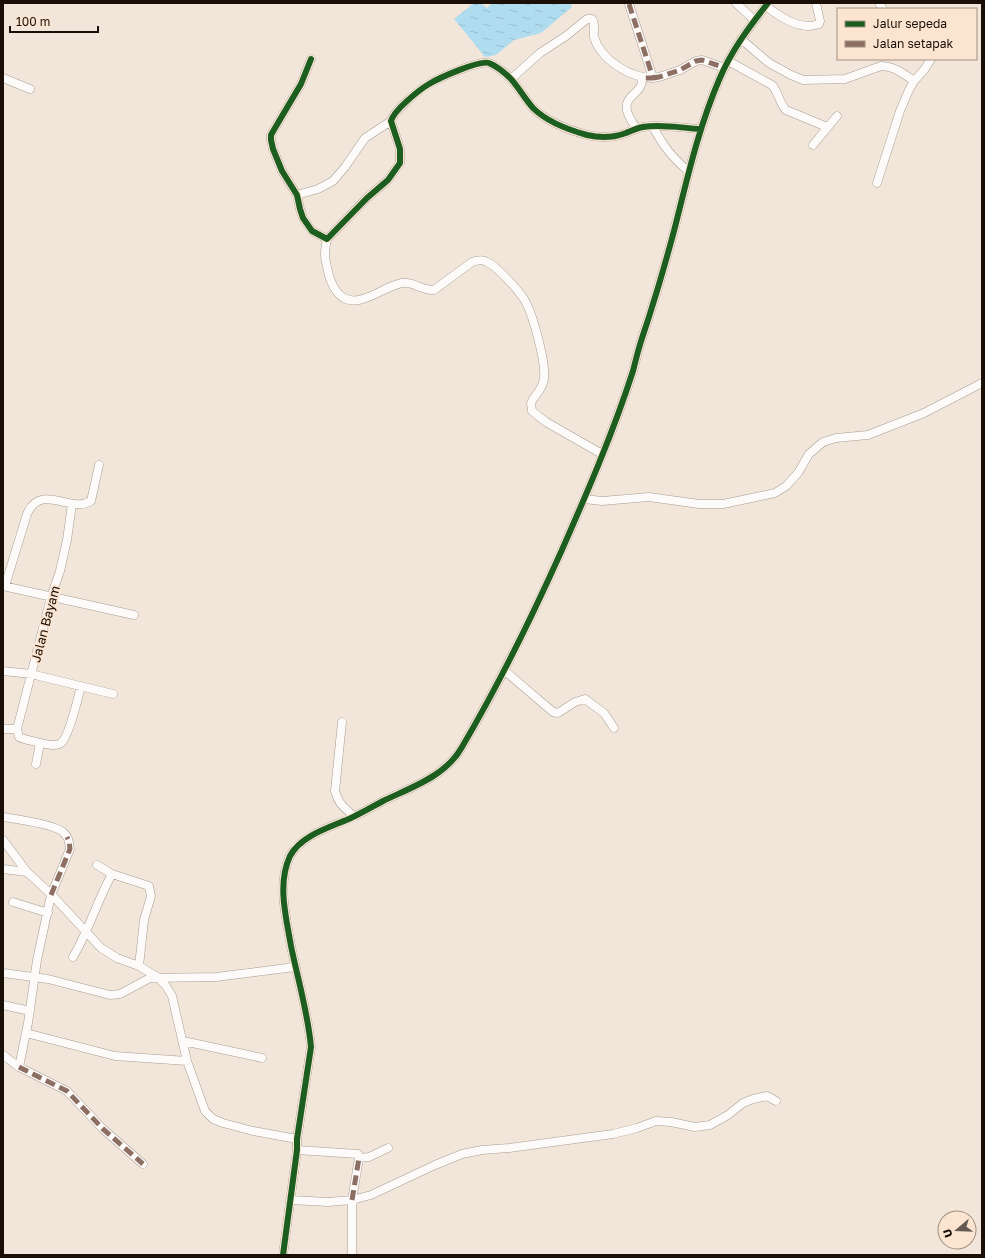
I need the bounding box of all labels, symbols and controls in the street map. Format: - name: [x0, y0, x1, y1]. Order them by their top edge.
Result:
- scale bar: [10, 8, 98, 34]
- legend: [837, 8, 977, 60]
- text: 100 m: [16, 14, 50, 29]
- text: Jalur sepeda: [873, 16, 947, 31]
- text: Jalan setapak: [873, 36, 954, 51]
- street label: Jalan Bayam: [27, 584, 63, 664]
- north arrow: [937, 1210, 977, 1250]
- text: U: [940, 1228, 955, 1239]

